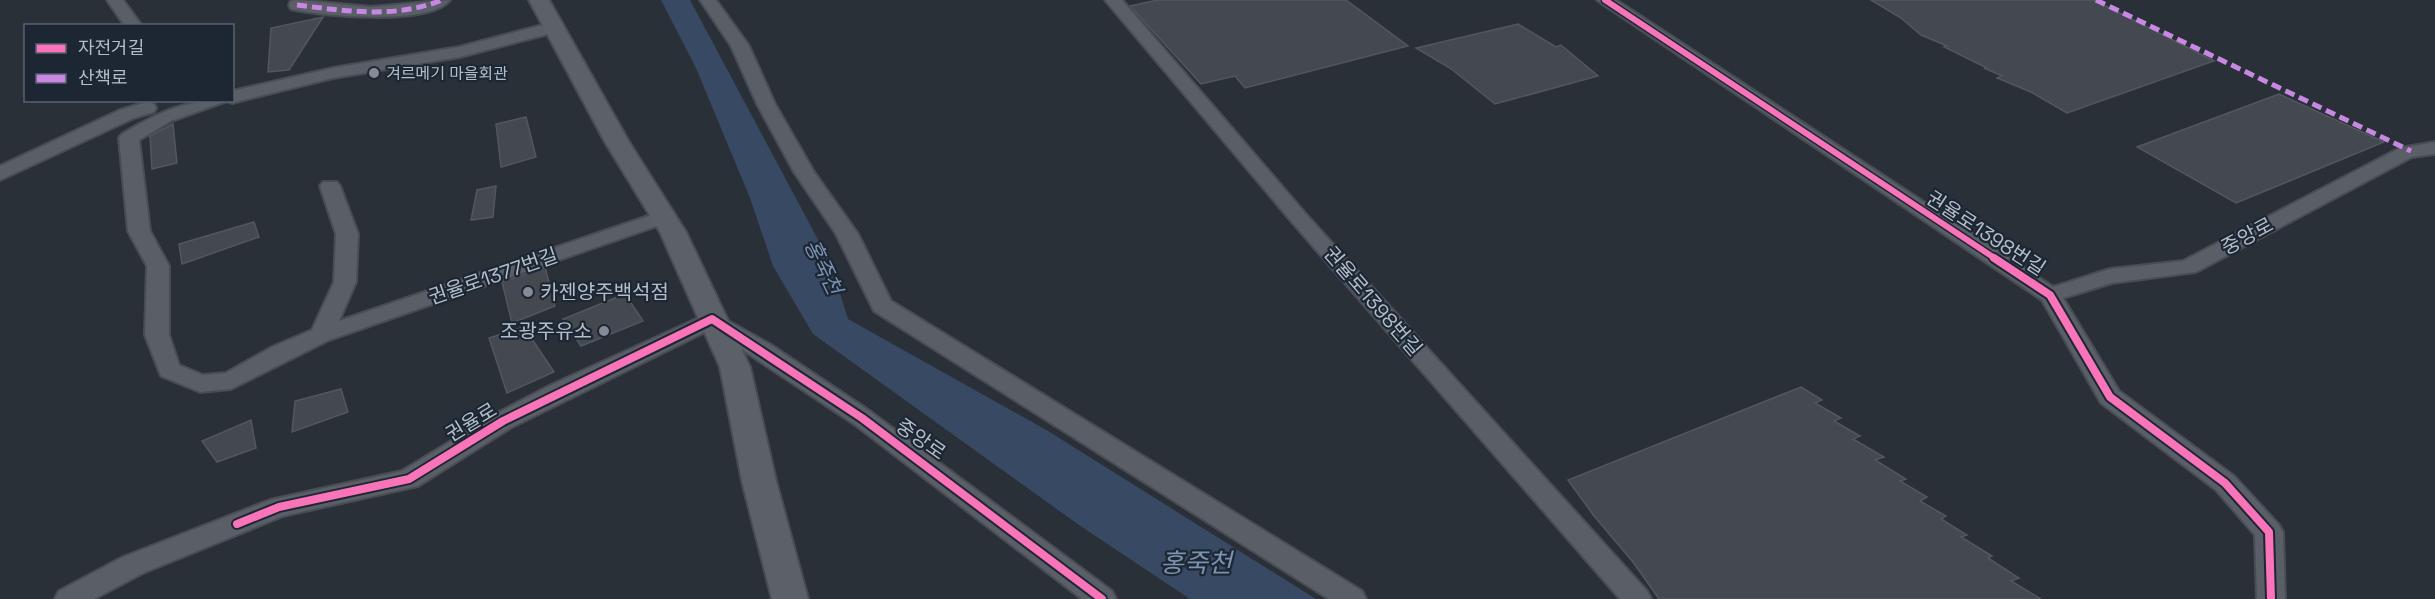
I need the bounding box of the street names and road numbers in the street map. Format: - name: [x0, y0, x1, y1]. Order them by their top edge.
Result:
- street label: 권율로1398번길: [1921, 185, 2051, 281]
- street label: 중앙로: [2217, 212, 2277, 260]
- street label: 권율로1398번길: [1318, 241, 1428, 361]
- street label: 권율로1377번길: [425, 242, 561, 310]
- street label: 권율로: [441, 397, 501, 447]
- street label: 중앙로: [891, 413, 951, 465]

